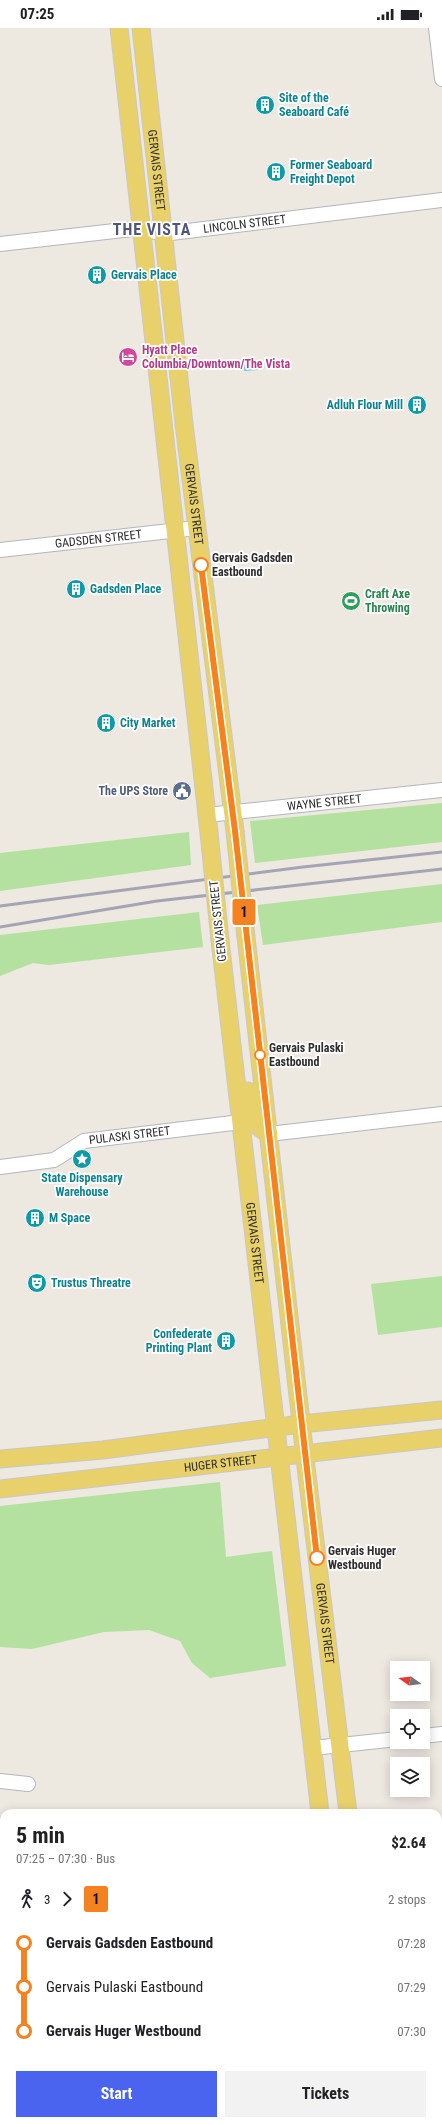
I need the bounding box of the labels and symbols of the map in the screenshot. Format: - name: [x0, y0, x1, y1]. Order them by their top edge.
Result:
- place label: Site of the Seaboard Café: [279, 91, 349, 119]
- building icon: Site of the Seaboard Café: [254, 94, 276, 116]
- street label: GERVAIS STREET: [145, 129, 168, 212]
- place label: Former Seaboard Freight Depot: [290, 158, 372, 186]
- building icon: Former Seaboard Freight Depot: [265, 161, 287, 183]
- street label: LINCOLN STREET: [203, 212, 287, 236]
- district label: THE VISTA: [113, 220, 191, 239]
- building icon: Gervais Place: [86, 264, 108, 286]
- place label: Gervais Place: [111, 268, 177, 282]
- place label: Hyatt Place Columbia/Downtown/The Vista: [142, 343, 290, 371]
- hotel icon: Hyatt Place Columbia/Downtown/The Vista: [117, 346, 139, 368]
- building icon: Adluh Flour Mill: [406, 394, 428, 416]
- place label: Adluh Flour Mill: [327, 398, 403, 412]
- street label: GERVAIS STREET: [182, 463, 206, 545]
- street label: GADSDEN STREET: [54, 527, 143, 551]
- place label: Gervais Gadsden Eastbound: [212, 551, 293, 579]
- marker: Gervais Gadsden Eastbound: [193, 557, 209, 573]
- building icon: Gadsden Place: [65, 578, 87, 600]
- place label: Gadsden Place: [90, 582, 161, 596]
- place label: Craft Axe Throwing: [365, 587, 410, 615]
- sports icon: Craft Axe Throwing: [340, 590, 362, 612]
- building icon: City Market: [95, 712, 117, 734]
- place label: City Market: [120, 716, 176, 730]
- public building icon: The UPS Store: [171, 780, 193, 802]
- place label: The UPS Store: [99, 784, 168, 798]
- street label: WAYNE STREET: [286, 792, 362, 813]
- street label: GERVAIS STREET: [207, 880, 229, 962]
- line badge: 1: [231, 899, 257, 925]
- place label: Gervais Pulaski Eastbound: [269, 1041, 344, 1069]
- marker: Gervais Pulaski Eastbound: [254, 1049, 266, 1061]
- street label: PULASKI STREET: [88, 1124, 171, 1147]
- place icon: State Dispensary Warehouse: [71, 1148, 93, 1170]
- place label: State Dispensary Warehouse: [41, 1171, 123, 1199]
- street label: GERVAIS STREET: [243, 1202, 266, 1284]
- building icon: M Space: [24, 1207, 46, 1229]
- place label: M Space: [49, 1211, 90, 1225]
- theatre icon: Trustus Threatre: [26, 1272, 48, 1294]
- place label: Trustus Threatre: [51, 1276, 131, 1290]
- place label: Confederate Printing Plant: [146, 1327, 212, 1355]
- building icon: Confederate Printing Plant: [215, 1330, 237, 1352]
- street label: HUGER STREET: [183, 1452, 258, 1475]
- place label: Gervais Huger Westbound: [328, 1544, 396, 1572]
- marker: Gervais Huger Westbound: [309, 1550, 325, 1566]
- street label: GERVAIS STREET: [313, 1582, 337, 1665]
- north arrow: [390, 1661, 430, 1701]

